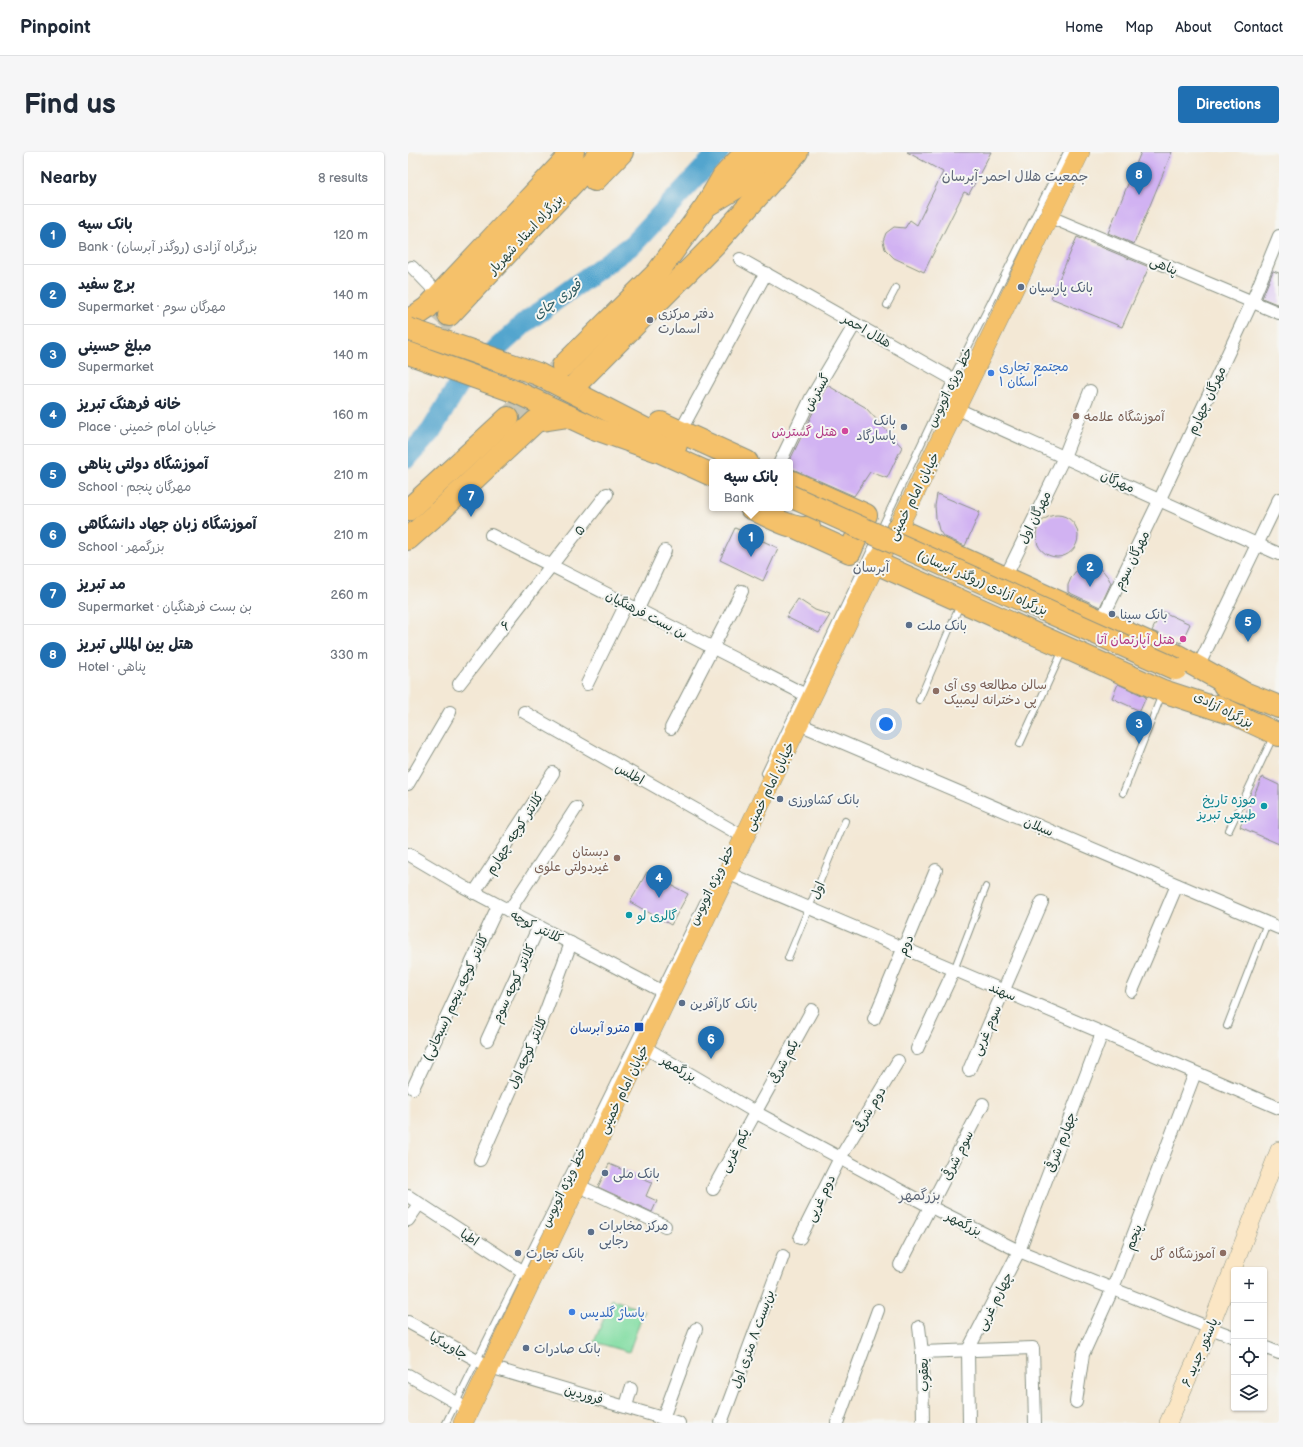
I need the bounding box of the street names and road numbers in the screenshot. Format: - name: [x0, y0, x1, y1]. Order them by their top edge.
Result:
- street label: بزرگراه استاد شهریار: [484, 192, 567, 278]
- street label: پناهی: [1147, 253, 1180, 280]
- street label: هلال احمر: [838, 310, 894, 351]
- street label: خط ویژه اتوبوس: [924, 345, 976, 430]
- street label: مهرگان چهارم: [1184, 364, 1231, 438]
- street label: گسترش: [800, 371, 834, 414]
- street label: خیابان امام خمینی: [885, 450, 945, 544]
- street label: مهرگان: [1098, 467, 1137, 496]
- street label: مهرگان اول: [1015, 488, 1055, 547]
- street label: ۵: [571, 522, 589, 539]
- street label: مهرگان سوم: [1111, 528, 1155, 593]
- street label: بزرگراه آزادی (روگذر آبرسان): [915, 547, 1050, 619]
- street label: بن بست فرهنگیان: [603, 587, 690, 642]
- street label: ۶: [497, 617, 515, 634]
- street label: بزرگراه آزادی: [1191, 688, 1256, 732]
- street label: خیابان امام خمینی: [741, 739, 800, 834]
- street label: اطلس: [612, 759, 647, 788]
- street label: کلانتر کوچه چهارم: [482, 789, 549, 879]
- street label: سبلان: [1022, 814, 1056, 840]
- street label: خط ویژه اتوبوس: [686, 843, 738, 928]
- street label: اول: [807, 879, 829, 902]
- street label: کلانتر کوچه: [508, 907, 566, 947]
- street label: کلانتر کوچه پنجم (سبحانی): [419, 931, 494, 1064]
- street label: دوم: [894, 933, 919, 959]
- street label: کلانتر کوچه سوم: [489, 941, 541, 1026]
- street label: سهند: [986, 979, 1019, 1005]
- street label: سوم غربی: [969, 1003, 1007, 1059]
- street label: کلانتر کوچه اول: [505, 1013, 551, 1091]
- street label: یکم شرقی: [765, 1036, 804, 1087]
- street label: خیابان امام خمینی: [595, 1042, 654, 1137]
- street label: بزرگمهر: [657, 1052, 699, 1086]
- street label: دوم شرقی: [849, 1083, 891, 1136]
- street label: چهارم شرقی: [1041, 1109, 1082, 1176]
- street label: یکم غربی: [717, 1126, 755, 1176]
- street label: سوم شرقی: [938, 1127, 979, 1184]
- street label: خط ویژه اتوبوس: [538, 1145, 590, 1230]
- street label: دوم غربی: [803, 1172, 841, 1225]
- street label: بزرگمهر: [942, 1208, 984, 1240]
- street label: پنجم: [1122, 1222, 1148, 1253]
- street label: اطبا: [457, 1226, 482, 1250]
- street label: چهارم غربی: [973, 1270, 1018, 1334]
- street label: بن‌بست ۸ متری اول: [728, 1288, 778, 1391]
- street label: پاستور جدید ۶: [1178, 1315, 1222, 1389]
- street label: جاویدکیا: [427, 1329, 471, 1363]
- street label: یعقوب: [916, 1358, 932, 1392]
- street label: فروردین: [562, 1382, 605, 1408]

